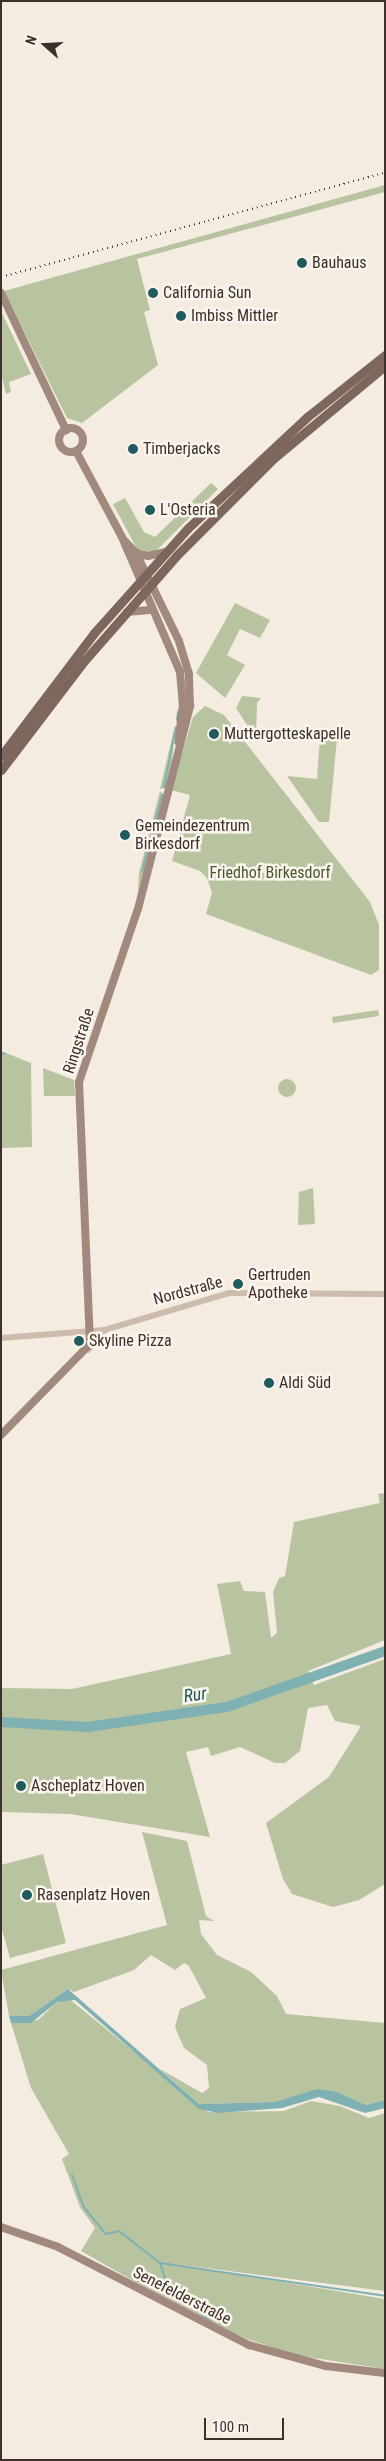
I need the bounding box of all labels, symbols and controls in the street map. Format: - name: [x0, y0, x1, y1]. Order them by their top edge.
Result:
- north arrow: [20, 20, 70, 70]
- text: N: [22, 33, 40, 47]
- place label: Bauhaus: [312, 253, 367, 273]
- marker: Bauhaus: [296, 257, 308, 269]
- place label: California Sun: [163, 283, 252, 303]
- marker: California Sun: [147, 287, 159, 299]
- place label: Imbiss Mittler: [191, 306, 278, 326]
- marker: Imbiss Mittler: [175, 310, 187, 322]
- place label: Timberjacks: [143, 439, 220, 459]
- marker: Timberjacks: [127, 443, 139, 455]
- place label: L'Osteria: [160, 500, 216, 520]
- marker: L'Osteria: [144, 504, 156, 516]
- place label: Muttergotteskapelle: [224, 724, 351, 744]
- marker: Muttergotteskapelle: [208, 728, 220, 740]
- place label: Gemeindezentrum Birkesdorf: [135, 816, 250, 854]
- marker: Gemeindezentrum Birkesdorf: [119, 829, 131, 841]
- park label: Friedhof Birkesdorf: [209, 863, 331, 883]
- street label: Ringstraße: [59, 1006, 99, 1076]
- place label: Gertruden Apotheke: [248, 1265, 311, 1303]
- street label: Nordstraße: [151, 1273, 225, 1309]
- marker: Gertruden Apotheke: [232, 1278, 244, 1290]
- place label: Skyline Pizza: [89, 1331, 172, 1351]
- marker: Skyline Pizza: [73, 1335, 85, 1347]
- place label: Aldi Süd: [279, 1373, 331, 1393]
- marker: Aldi Süd: [263, 1377, 275, 1389]
- water label: Rur: [182, 1683, 208, 1707]
- place label: Ascheplatz Hoven: [31, 1776, 145, 1796]
- marker: Ascheplatz Hoven: [15, 1780, 27, 1792]
- place label: Rasenplatz Hoven: [37, 1885, 150, 1905]
- marker: Rasenplatz Hoven: [21, 1889, 33, 1901]
- street label: Senefelderstraße: [130, 2263, 234, 2329]
- scale bar: [206, 2408, 286, 2440]
- text: 100 m: [212, 2418, 249, 2436]

